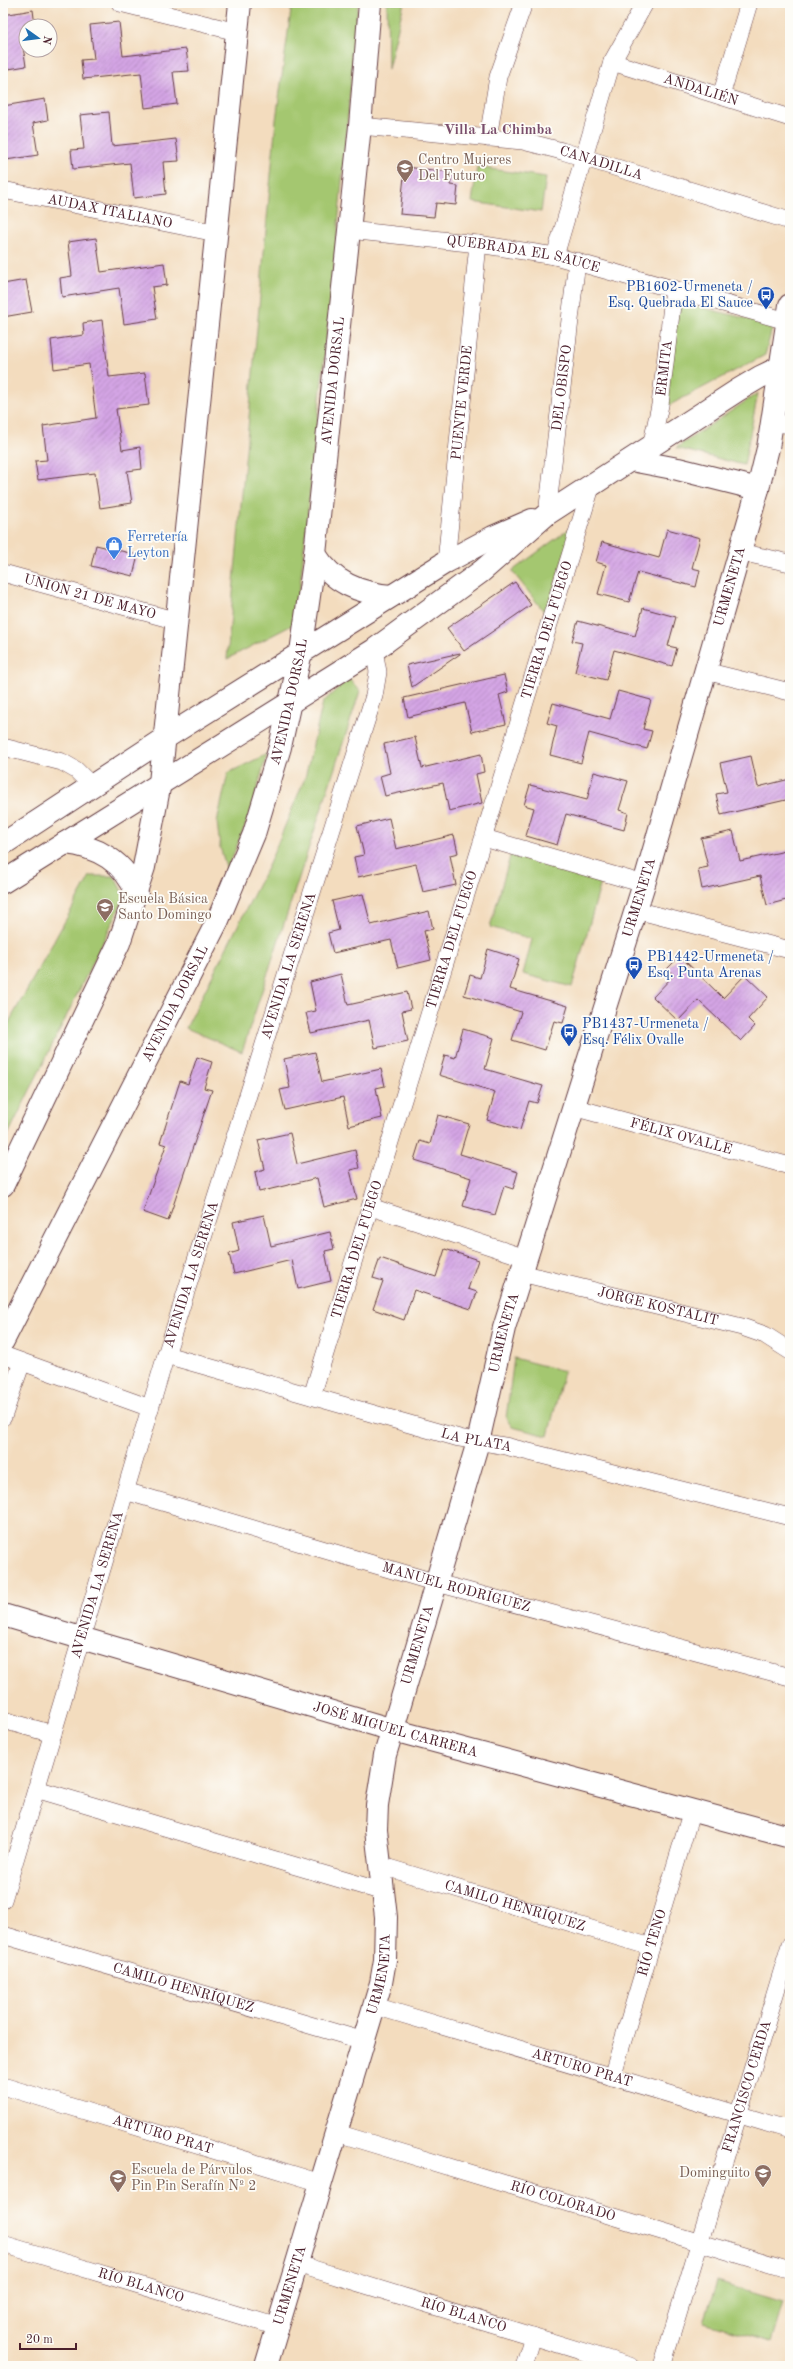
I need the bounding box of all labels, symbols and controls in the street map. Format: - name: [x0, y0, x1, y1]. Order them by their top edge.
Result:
- north arrow: [18, 18, 58, 58]
- text: N: [40, 35, 53, 46]
- street label: ANDALIÉN: [662, 72, 740, 108]
- district label: Villa La Chimba: [444, 123, 553, 138]
- street label: CANADILLA: [558, 144, 645, 182]
- place label: Centro Mujeres Del Futuro: [418, 153, 511, 183]
- school or university icon: Centro Mujeres Del Futuro: [395, 158, 415, 183]
- street label: AUDAX ITALIANO: [46, 192, 174, 231]
- street label: QUEBRADA EL SAUCE: [446, 234, 601, 275]
- place label: PB1602-Urmeneta / Esq. Quebrada El Sauce: [608, 280, 753, 310]
- bus stop icon: PB1602-Urmeneta / Esq. Quebrada El Sauce: [756, 285, 776, 310]
- street label: AVENIDA DORSAL: [319, 316, 347, 446]
- street label: ERMITA: [654, 339, 675, 397]
- street label: DEL OBISPO: [550, 344, 574, 432]
- street label: PUENTE VERDE: [449, 345, 475, 461]
- place label: Ferretería Leyton: [127, 530, 188, 560]
- shop icon: Ferretería Leyton: [104, 535, 124, 560]
- street label: URMENETA: [712, 545, 748, 628]
- street label: TIERRA DEL FUEGO: [519, 559, 575, 701]
- street label: UNION 21 DE MAYO: [22, 572, 158, 622]
- street label: AVENIDA DORSAL: [268, 638, 310, 767]
- street label: URMENETA: [621, 856, 658, 939]
- street label: TIERRA DEL FUEGO: [424, 869, 480, 1011]
- street label: AVENIDA LA SERENA: [259, 890, 319, 1041]
- place label: Escuela Básica Santo Domingo: [118, 892, 212, 922]
- school or university icon: Escuela Básica Santo Domingo: [95, 897, 115, 922]
- street label: AVENIDA DORSAL: [140, 943, 211, 1064]
- place label: PB1442-Urmeneta / Esq. Punta Arenas: [647, 950, 774, 980]
- bus stop icon: PB1442-Urmeneta / Esq. Punta Arenas: [624, 955, 644, 980]
- place label: PB1437-Urmeneta / Esq. Félix Ovalle: [582, 1017, 709, 1047]
- bus stop icon: PB1437-Urmeneta / Esq. Félix Ovalle: [559, 1022, 579, 1047]
- street label: FÉLIX OVALLE: [629, 1115, 734, 1157]
- street label: TIERRA DEL FUEGO: [329, 1179, 385, 1321]
- street label: AVENIDA LA SERENA: [162, 1199, 221, 1350]
- street label: JORGE KOSTALIT: [596, 1285, 720, 1328]
- street label: URMENETA: [487, 1291, 522, 1375]
- street label: LA PLATA: [439, 1426, 514, 1455]
- street label: AVENIDA LA SERENA: [69, 1509, 126, 1660]
- street label: MANUEL RODRÍGUEZ: [380, 1560, 532, 1615]
- street label: URMENETA: [399, 1603, 436, 1687]
- street label: JOSÉ MIGUEL CARRERA: [311, 1700, 480, 1760]
- street label: CAMILO HENRÍQUEZ: [443, 1878, 587, 1934]
- street label: RÍO TENO: [635, 1907, 669, 1978]
- street label: URMENETA: [365, 1934, 393, 2017]
- street label: CAMILO HENRÍQUEZ: [111, 1961, 256, 2015]
- street label: FRANCISCO CERDA: [720, 2019, 774, 2154]
- street label: ARTURO PRAT: [530, 2046, 634, 2089]
- street label: ARTURO PRAT: [111, 2113, 215, 2157]
- place label: Escuela de Párvulos Pin Pin Serafín Nº 2: [131, 2163, 256, 2193]
- school or university icon: Dominguito: [753, 2163, 773, 2188]
- place label: Dominguito: [679, 2166, 750, 2180]
- school or university icon: Escuela de Párvulos Pin Pin Serafín Nº 2: [108, 2168, 128, 2193]
- street label: RÍO COLORADO: [509, 2179, 617, 2224]
- street label: URMENETA: [272, 2244, 309, 2327]
- street label: RÍO BLANCO: [96, 2266, 186, 2305]
- street label: RÍO BLANCO: [419, 2295, 508, 2335]
- scale bar: [20, 2325, 76, 2351]
- text: 20 m: [26, 2334, 53, 2346]

